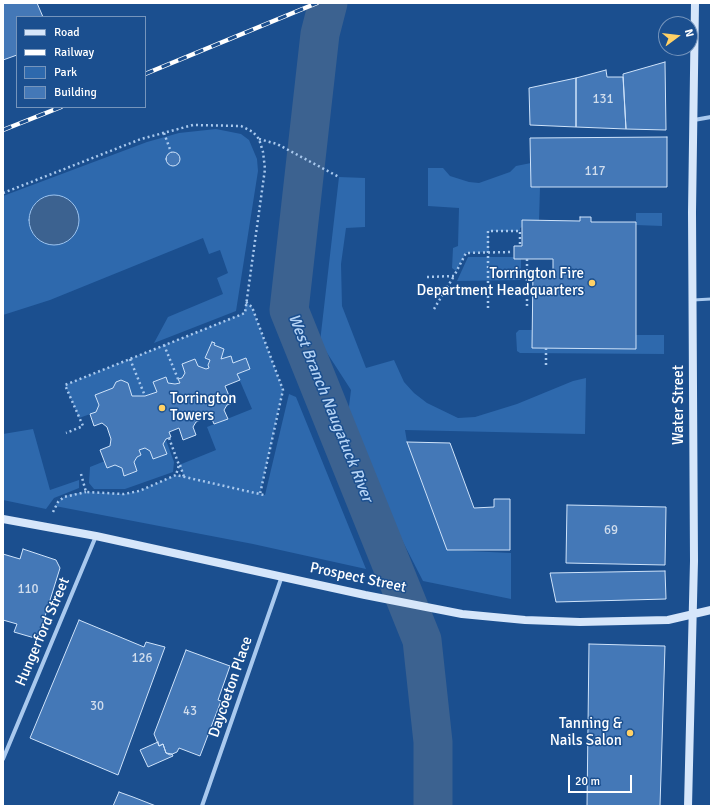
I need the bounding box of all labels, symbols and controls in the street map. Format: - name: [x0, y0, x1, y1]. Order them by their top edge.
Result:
- legend: [16, 16, 146, 108]
- north arrow: [658, 16, 698, 56]
- text: Road: [54, 25, 80, 40]
- text: N: [682, 28, 696, 38]
- text: Railway: [54, 45, 94, 60]
- text: Park: [54, 65, 77, 80]
- text: Building: [54, 85, 97, 100]
- house number: 131: [592, 92, 614, 108]
- house number: 117: [584, 164, 606, 180]
- place label: Torrington Fire Department Headquarters: [417, 265, 584, 300]
- marker: Torrington Fire Department Headquarters: [587, 278, 597, 288]
- water label: West Branch Naugatuck River: [283, 311, 377, 505]
- street label: Water Street: [670, 365, 688, 445]
- place label: Torrington Towers: [170, 390, 236, 425]
- marker: Torrington Towers: [157, 403, 167, 413]
- house number: 69: [604, 523, 618, 539]
- street label: Prospect Street: [308, 559, 408, 597]
- street label: Hungerford Street: [12, 575, 74, 689]
- house number: 110: [17, 582, 39, 598]
- street label: Daycoeton Place: [205, 634, 257, 740]
- house number: 126: [131, 651, 153, 667]
- house number: 30: [90, 699, 104, 715]
- house number: 43: [183, 704, 197, 720]
- place label: Tanning & Nails Salon: [550, 715, 622, 750]
- marker: Tanning & Nails Salon: [625, 728, 635, 738]
- scale bar: [570, 767, 634, 793]
- text: 20 m: [575, 774, 600, 789]

